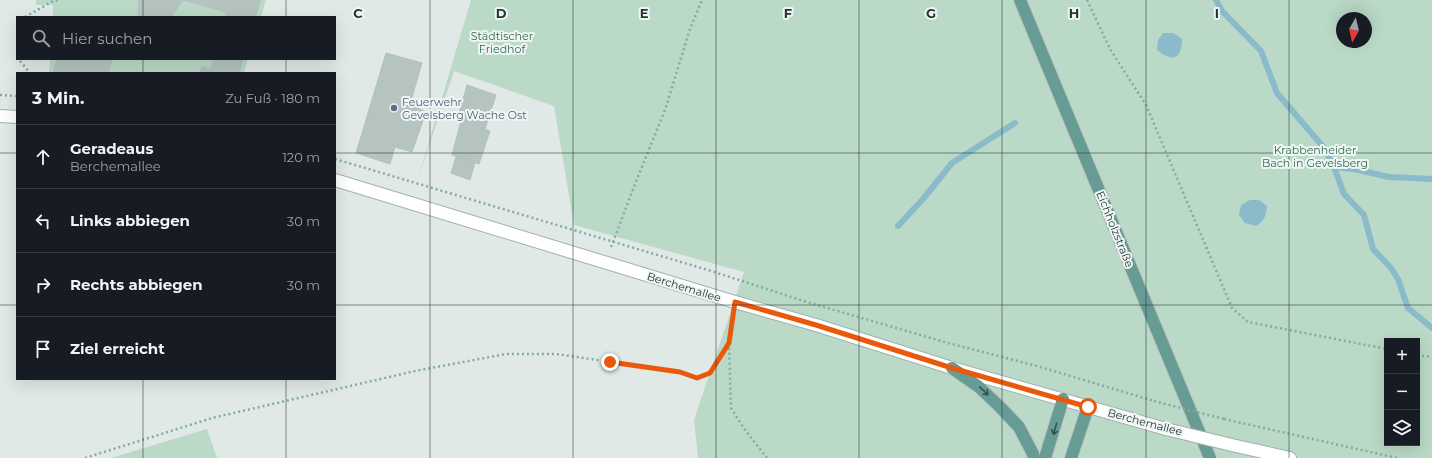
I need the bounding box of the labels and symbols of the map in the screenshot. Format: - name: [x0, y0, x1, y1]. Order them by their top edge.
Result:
- text: C: [353, 5, 363, 21]
- text: D: [496, 5, 507, 21]
- text: E: [640, 5, 649, 21]
- text: F: [784, 5, 792, 21]
- text: G: [926, 5, 936, 21]
- text: H: [1069, 5, 1079, 21]
- text: I: [1215, 5, 1219, 21]
- north arrow: [1336, 12, 1372, 48]
- park label: Städtischer Friedhof: [471, 29, 533, 56]
- place label: Feuerwehr Gevelsberg Wache Ost: [402, 95, 527, 122]
- marker: Feuerwehr Gevelsberg Wache Ost: [389, 103, 399, 113]
- park label: Krabbenheider Bach in Gevelsberg: [1262, 143, 1368, 170]
- street label: Eichholzstraße: [1093, 189, 1137, 270]
- street label: Berchemallee: [645, 269, 723, 305]
- route end: [601, 353, 619, 371]
- one-way arrow: [979, 386, 989, 396]
- route start: [1079, 398, 1097, 416]
- street label: Berchemallee: [1106, 405, 1184, 439]
- one-way arrow: [1051, 422, 1058, 435]

